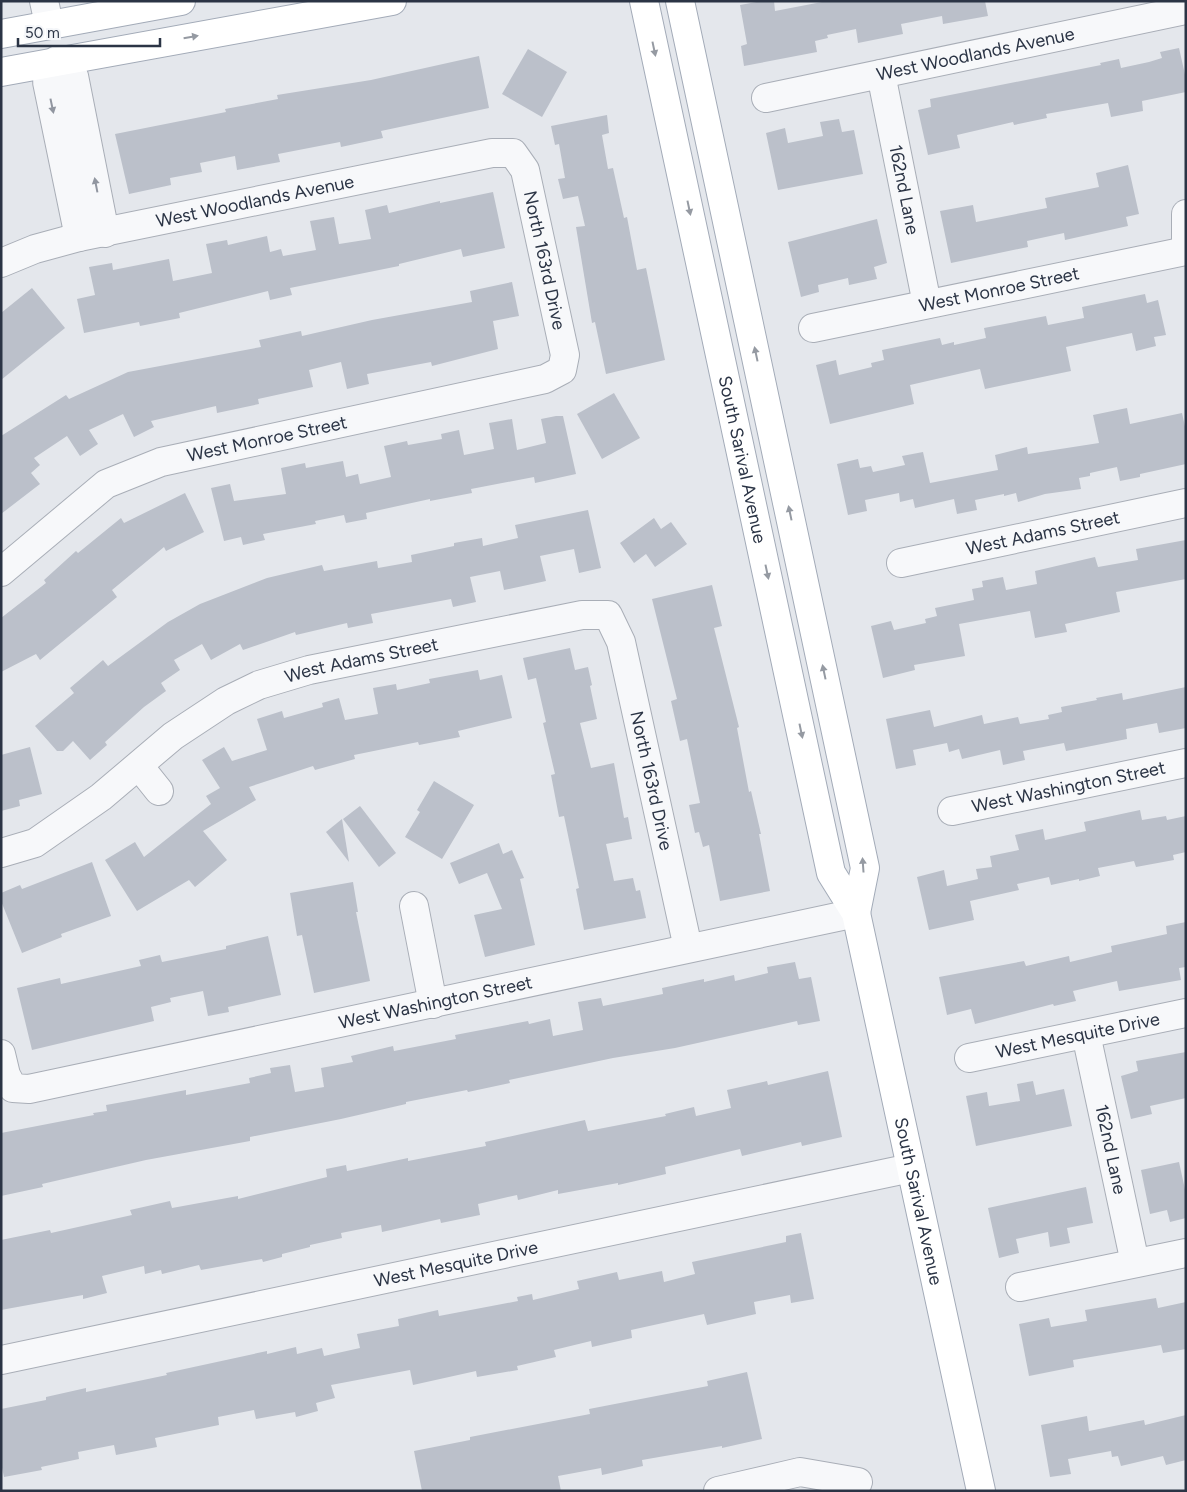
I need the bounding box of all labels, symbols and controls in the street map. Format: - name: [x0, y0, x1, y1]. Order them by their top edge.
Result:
- scale bar: [18, 15, 160, 47]
- street label: West Woodlands Avenue: [875, 23, 1077, 86]
- text: 50 m: [25, 24, 60, 42]
- one-way arrow: [183, 32, 199, 40]
- one-way arrow: [651, 41, 659, 57]
- one-way arrow: [48, 99, 56, 114]
- street label: 162nd Lane: [884, 143, 924, 237]
- street label: West Woodlands Avenue: [154, 170, 356, 232]
- one-way arrow: [91, 177, 99, 193]
- street label: North 163rd Drive: [519, 189, 570, 332]
- one-way arrow: [685, 200, 693, 216]
- street label: West Monroe Street: [917, 262, 1081, 317]
- one-way arrow: [752, 346, 760, 361]
- street label: South Sarival Avenue: [714, 374, 771, 546]
- street label: West Monroe Street: [185, 411, 349, 467]
- one-way arrow: [786, 505, 794, 520]
- street label: West Adams Street: [964, 506, 1122, 560]
- one-way arrow: [763, 564, 771, 580]
- street label: West Adams Street: [282, 633, 440, 688]
- one-way arrow: [819, 663, 827, 679]
- street label: North 163rd Drive: [625, 709, 677, 852]
- one-way arrow: [797, 723, 805, 738]
- street label: West Washington Street: [970, 756, 1168, 818]
- one-way arrow: [859, 857, 867, 873]
- street label: West Washington Street: [337, 971, 534, 1034]
- street label: West Mesquite Drive: [994, 1008, 1162, 1063]
- street label: 162nd Lane: [1090, 1102, 1131, 1196]
- street label: South Sarival Avenue: [890, 1115, 947, 1287]
- street label: West Mesquite Drive: [372, 1236, 540, 1292]

